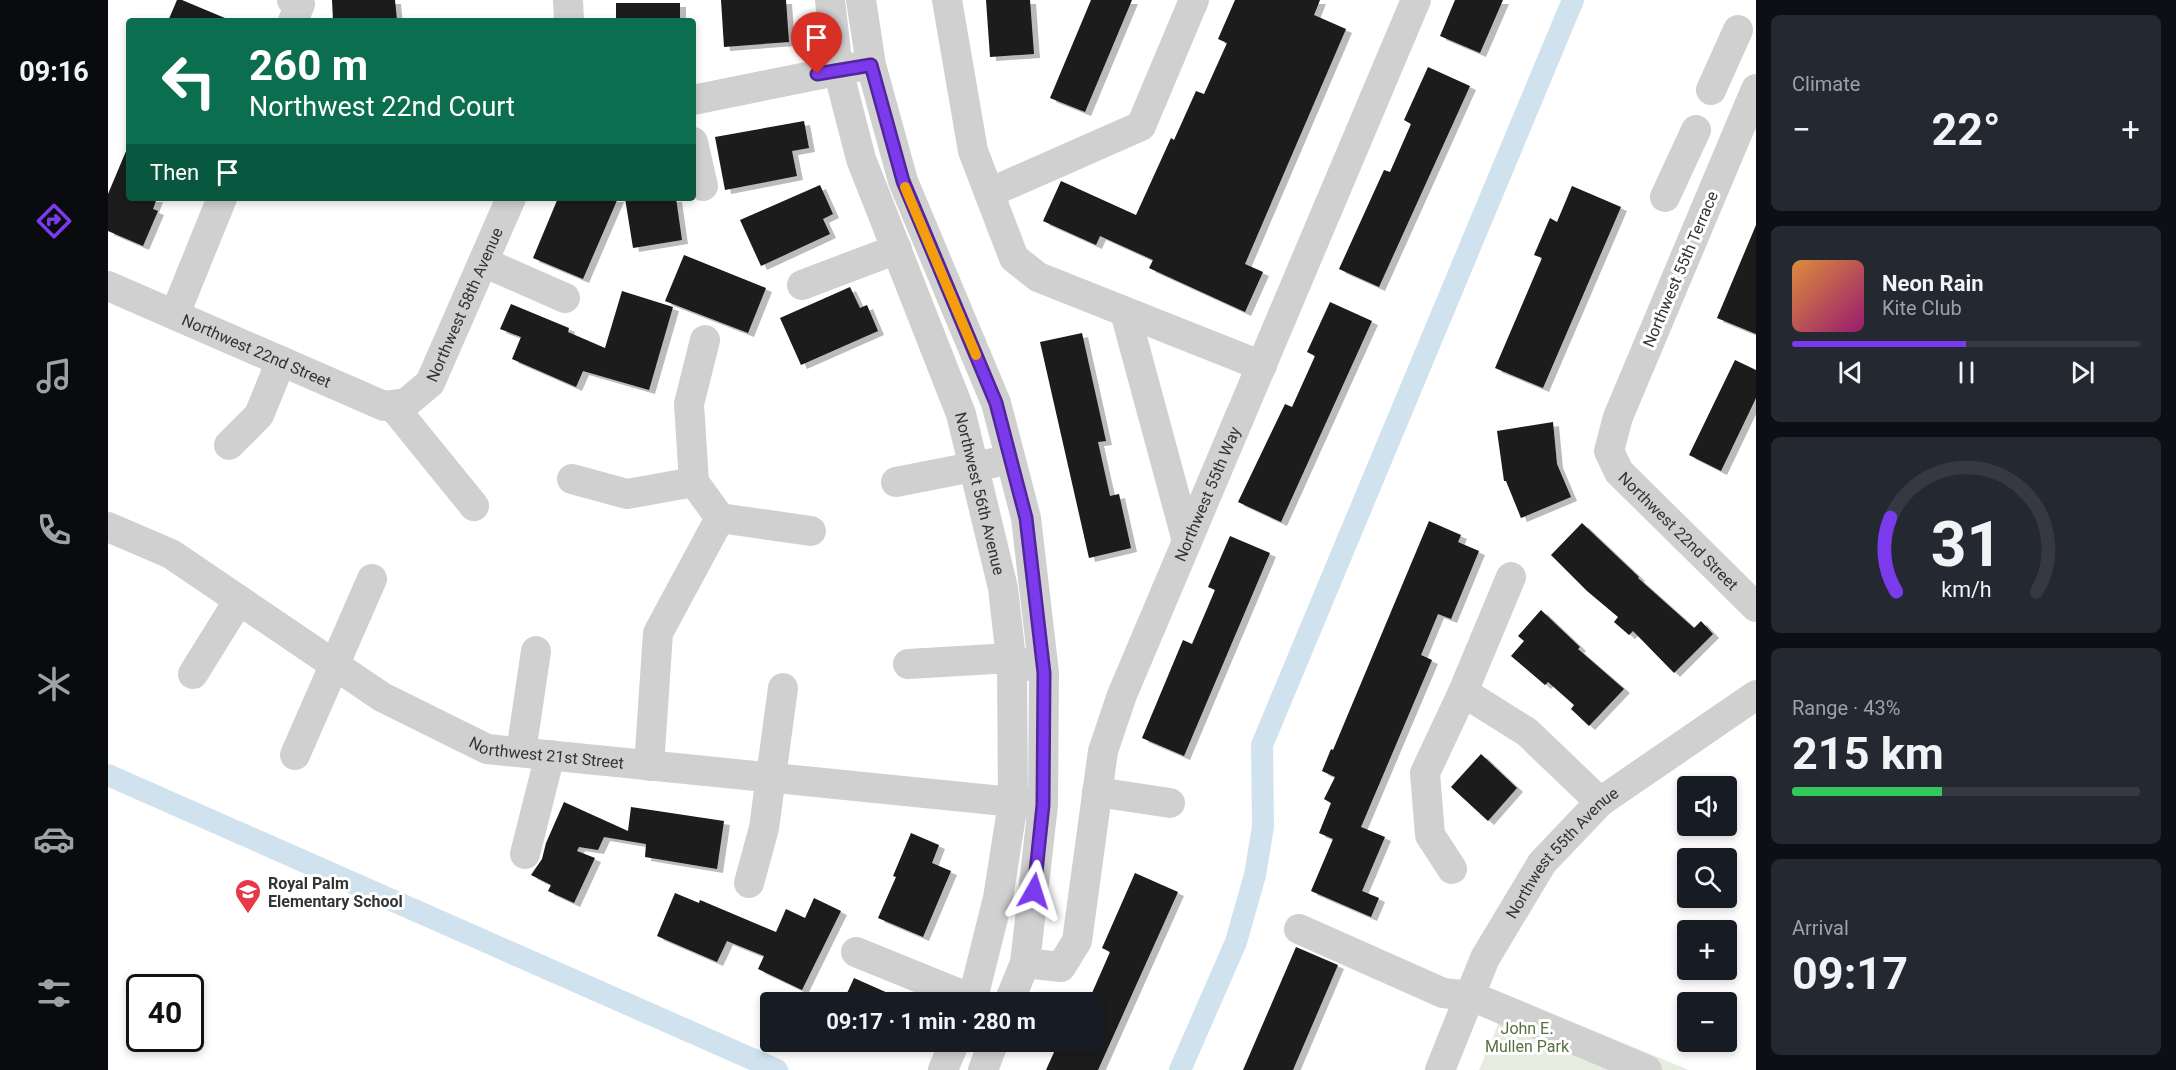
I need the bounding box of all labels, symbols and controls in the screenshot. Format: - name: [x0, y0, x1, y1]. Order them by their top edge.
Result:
- pin: [791, 12, 842, 74]
- icon: arrive: [800, 21, 833, 54]
- text: 260 m: [249, 41, 368, 90]
- icon: left: [150, 42, 228, 120]
- text: 09:16: [19, 56, 89, 88]
- text: Climate: [1792, 72, 1860, 96]
- text: Northwest 22nd Court: [249, 91, 515, 123]
- text: 22°: [1931, 103, 2001, 156]
- text: −: [1792, 110, 1811, 149]
- text: +: [2121, 110, 2140, 149]
- icon: arrive: [211, 156, 244, 189]
- text: Then: [150, 160, 199, 185]
- street label: Northwest 55th Terrace: [1639, 188, 1722, 350]
- icon: directions: [33, 200, 75, 242]
- street label: Northwest 58th Avenue: [423, 225, 507, 385]
- text: Neon Rain: [1882, 271, 1984, 296]
- text: Kite Club: [1882, 296, 1962, 320]
- street label: Northwest 22nd Street: [179, 310, 334, 392]
- icon: music: [33, 355, 75, 397]
- icon: previous: [1834, 356, 1867, 389]
- icon: pause: [1950, 356, 1983, 389]
- icon: next: [2066, 356, 2099, 389]
- street label: Northwest 56th Avenue: [951, 410, 1008, 577]
- street label: Northwest 55th Way: [1171, 423, 1245, 564]
- street label: Northwest 22nd Street: [1614, 468, 1742, 594]
- text: 31: [1930, 508, 2002, 581]
- icon: phone: [33, 509, 75, 551]
- text: km/h: [1941, 577, 1991, 602]
- icon: climate: [33, 663, 75, 705]
- text: Range · 43%: [1792, 696, 1900, 720]
- text: 215 km: [1792, 727, 1944, 780]
- street label: Northwest 21st Street: [466, 733, 625, 773]
- map controls: [1677, 776, 1737, 1052]
- button: sound: [1677, 776, 1737, 836]
- street label: Northwest 55th Avenue: [1502, 783, 1622, 922]
- icon: car: [33, 818, 75, 860]
- button: search: [1677, 848, 1737, 908]
- position arrow: [1002, 859, 1066, 923]
- place label: Royal Palm Elementary School: [268, 874, 403, 911]
- school or university icon: Royal Palm Elementary School: [233, 877, 263, 915]
- text: Arrival: [1792, 916, 1849, 940]
- button: +: [1677, 920, 1737, 980]
- text: 09:17: [1792, 947, 1908, 1000]
- icon: filters: [33, 972, 75, 1014]
- speed limit sign: 40: [126, 974, 204, 1052]
- button: −: [1677, 992, 1737, 1052]
- text: 09:17 · 1 min · 280 m: [826, 1009, 1036, 1034]
- park label: John E. Mullen Park: [1485, 1019, 1570, 1056]

